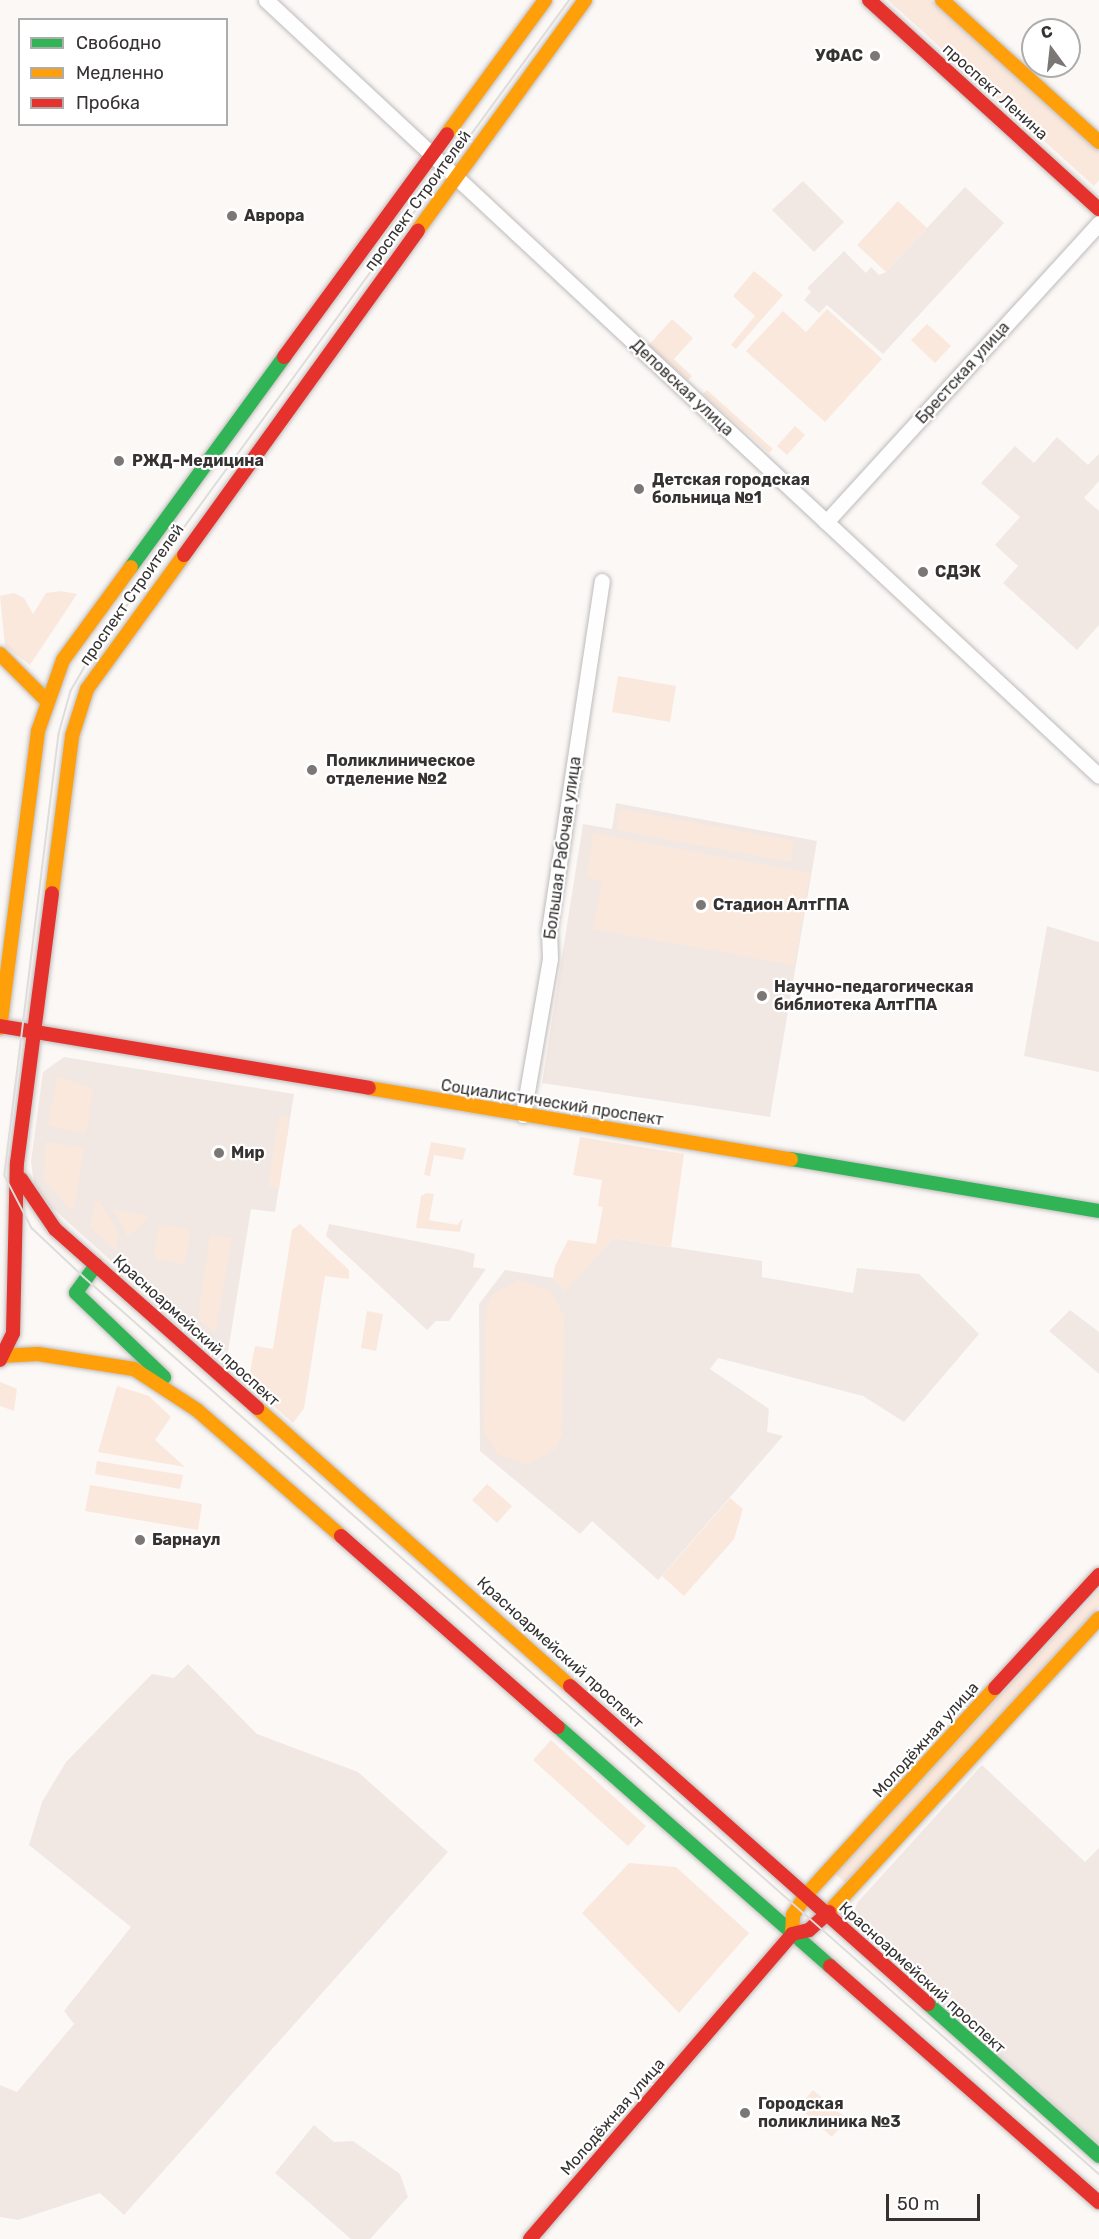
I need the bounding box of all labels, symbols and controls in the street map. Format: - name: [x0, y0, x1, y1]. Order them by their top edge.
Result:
- legend: [18, 18, 228, 126]
- north arrow: [1021, 18, 1081, 78]
- text: С: [1039, 21, 1055, 43]
- text: Свободно: [76, 32, 161, 54]
- street label: проспект Ленина: [939, 40, 1051, 144]
- place label: УФАС: [815, 46, 863, 66]
- marker: УФАС: [868, 49, 882, 63]
- text: Медленно: [76, 62, 164, 84]
- text: Пробка: [76, 92, 140, 114]
- street label: проспект Строителей: [361, 127, 475, 275]
- place label: Аврора: [244, 206, 305, 226]
- marker: Аврора: [225, 209, 239, 223]
- street label: Брестская улица: [912, 318, 1014, 428]
- street label: Деповская улица: [627, 336, 737, 440]
- place label: РЖД-Медицина: [132, 451, 264, 471]
- marker: РЖД-Медицина: [110, 452, 128, 470]
- place label: Детская городская больница №1: [652, 470, 810, 508]
- marker: Детская городская больница №1: [630, 480, 648, 498]
- street label: проспект Строителей: [76, 520, 188, 670]
- place label: СДЭК: [935, 562, 981, 582]
- marker: СДЭК: [916, 565, 930, 579]
- place label: Поликлиническое отделение №2: [326, 751, 475, 789]
- street label: Большая Рабочая улица: [541, 755, 585, 941]
- marker: Поликлиническое отделение №2: [303, 761, 321, 779]
- place label: Стадион АлтГПА: [713, 895, 849, 915]
- marker: Стадион АлтГПА: [694, 898, 708, 912]
- place label: Научно-педагогическая библиотека АлтГПА: [774, 977, 974, 1015]
- marker: Научно-педагогическая библиотека АлтГПА: [755, 989, 769, 1003]
- street label: Социалистический проспект: [439, 1076, 665, 1130]
- place label: Мир: [231, 1143, 265, 1163]
- marker: Мир: [212, 1146, 226, 1160]
- street label: Красноармейский проспект: [109, 1251, 283, 1411]
- place label: Барнаул: [152, 1530, 221, 1550]
- marker: Барнаул: [133, 1533, 147, 1547]
- street label: Красноармейский проспект: [473, 1573, 647, 1733]
- street label: Молодёжная улица: [869, 1678, 983, 1802]
- street label: Красноармейский проспект: [835, 1898, 1009, 2058]
- street label: Молодёжная улица: [557, 2055, 669, 2179]
- place label: Городская поликлиника №3: [758, 2094, 901, 2132]
- marker: Городская поликлиника №3: [736, 2104, 754, 2122]
- scale bar: [889, 2182, 984, 2220]
- text: 50 m: [897, 2193, 940, 2215]

